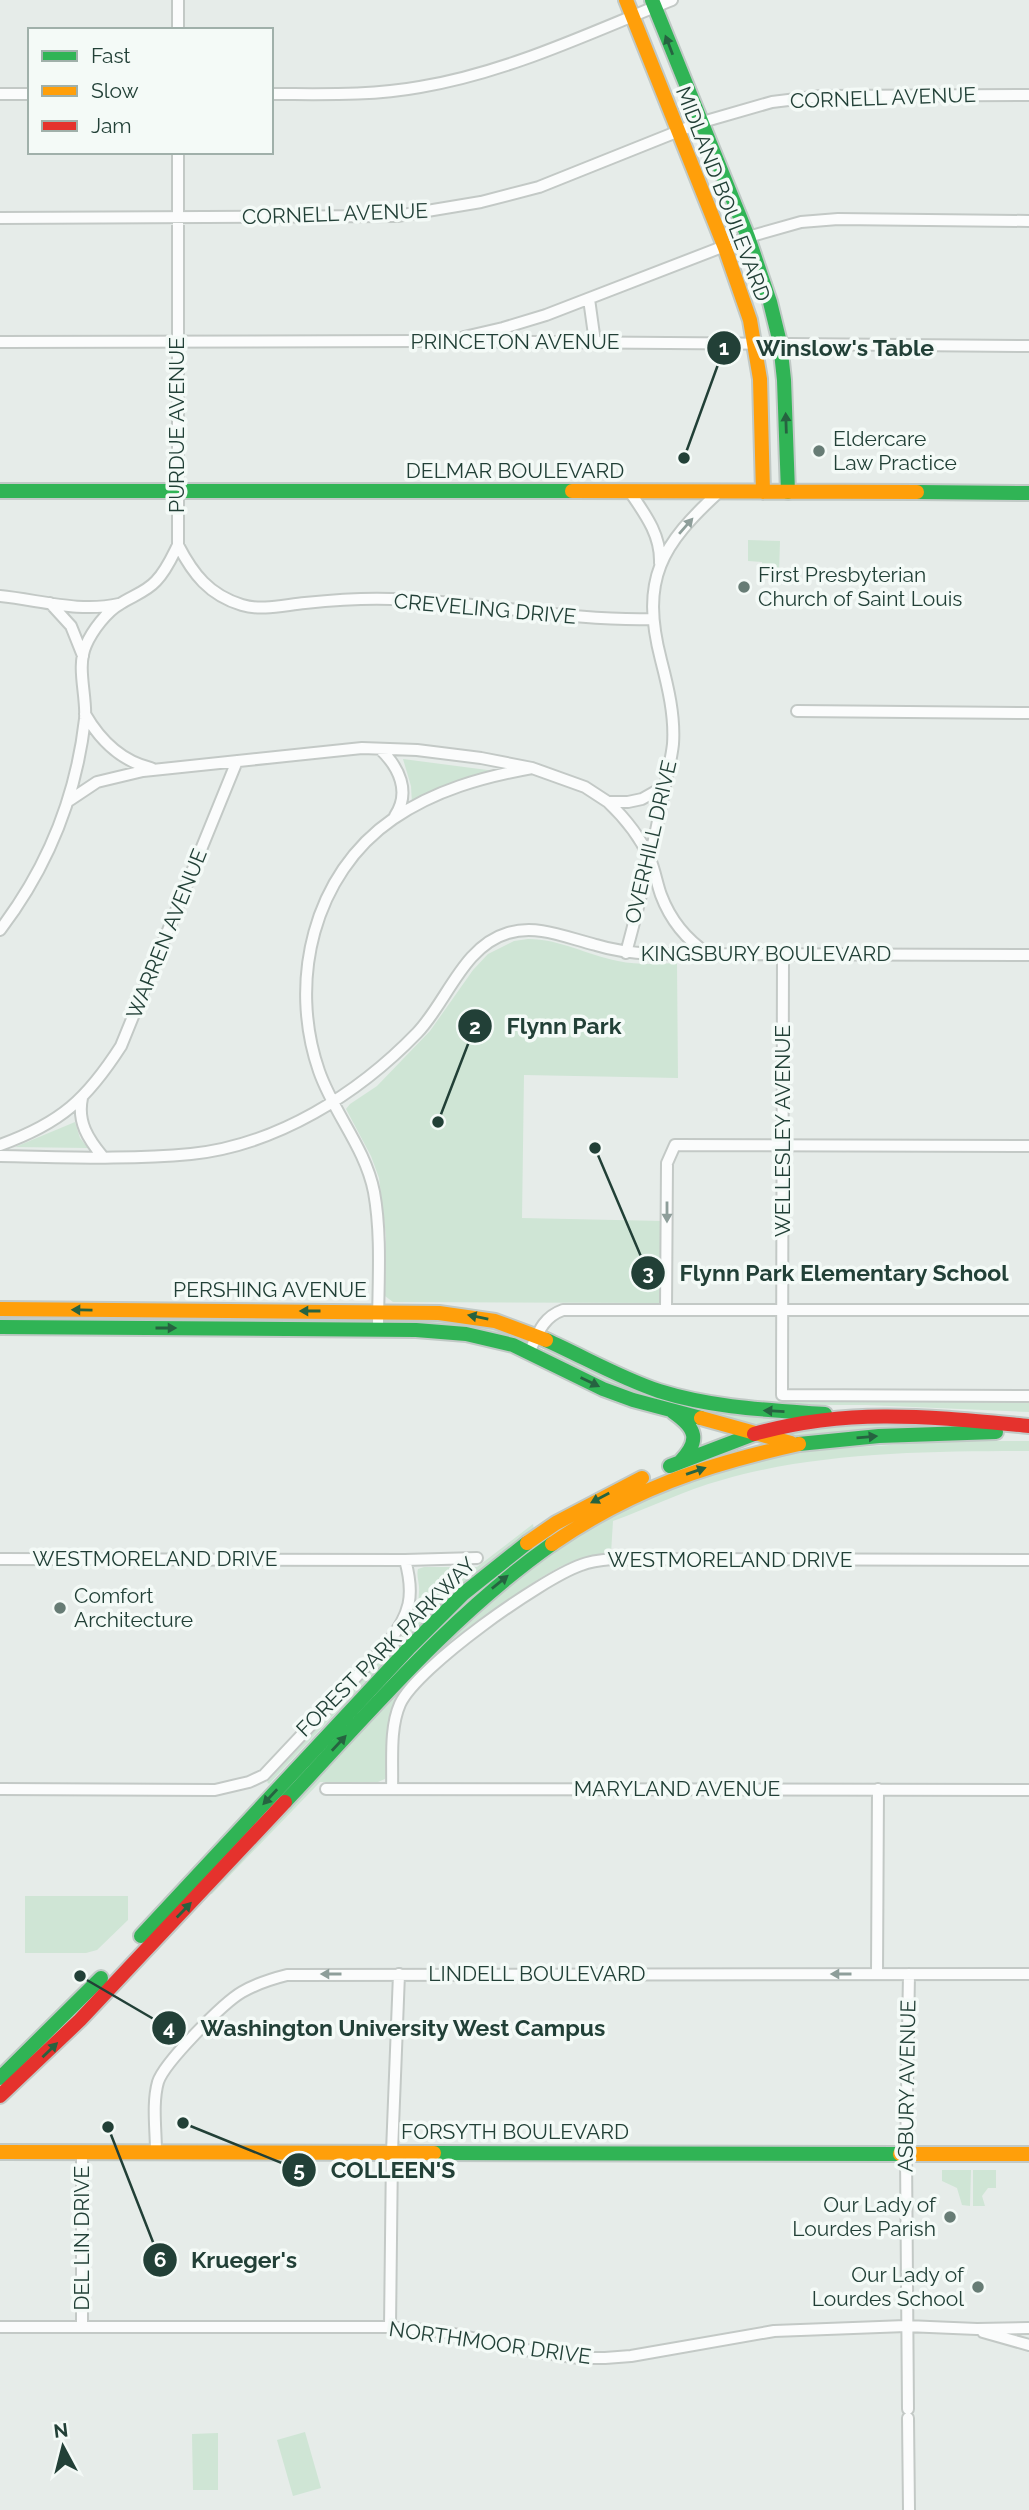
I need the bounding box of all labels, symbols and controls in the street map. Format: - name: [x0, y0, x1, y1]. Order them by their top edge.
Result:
- legend: [28, 28, 273, 154]
- one-way arrow: [664, 34, 675, 55]
- text: Fast: [91, 43, 131, 68]
- text: Slow: [91, 78, 139, 103]
- street label: CORNELL AVENUE: [790, 82, 976, 113]
- street label: MIDLAND BOULEVARD: [671, 83, 776, 305]
- text: Jam: [91, 113, 132, 138]
- street label: CORNELL AVENUE: [242, 198, 428, 229]
- callout: Winslow's Table: [707, 326, 948, 370]
- street label: PRINCETON AVENUE: [410, 329, 620, 354]
- text: Winslow's Table: [756, 334, 934, 361]
- text: 1: [719, 335, 729, 360]
- street label: PURDUE AVENUE: [164, 337, 189, 513]
- one-way arrow: [780, 412, 791, 434]
- place label: Eldercare Law Practice: [833, 426, 957, 475]
- marker: Eldercare Law Practice: [811, 443, 827, 459]
- street label: DELMAR BOULEVARD: [406, 458, 624, 483]
- one-way arrow: [678, 517, 693, 534]
- place label: First Presbyterian Church of Saint Louis: [758, 562, 962, 611]
- marker: First Presbyterian Church of Saint Louis: [736, 579, 752, 595]
- street label: CREVELING DRIVE: [393, 588, 577, 629]
- street label: OVERHILL DRIVE: [620, 758, 681, 926]
- street label: WARREN AVENUE: [121, 845, 212, 1022]
- street label: KINGSBURY BOULEVARD: [641, 941, 891, 966]
- callout: Flynn Park: [457, 1004, 635, 1048]
- text: Flynn Park: [507, 1012, 622, 1039]
- text: 2: [469, 1014, 481, 1039]
- street label: WELLESLEY AVENUE: [770, 1025, 795, 1237]
- one-way arrow: [661, 1201, 673, 1223]
- callout: Flynn Park Elementary School: [630, 1251, 1023, 1295]
- text: Flynn Park Elementary School: [679, 1259, 1009, 1286]
- text: 3: [642, 1260, 654, 1285]
- street label: PERSHING AVENUE: [173, 1277, 367, 1302]
- one-way arrow: [71, 1304, 93, 1316]
- one-way arrow: [299, 1305, 321, 1317]
- one-way arrow: [467, 1312, 489, 1323]
- one-way arrow: [155, 1322, 177, 1334]
- one-way arrow: [580, 1377, 600, 1388]
- one-way arrow: [762, 1405, 784, 1416]
- one-way arrow: [856, 1431, 878, 1442]
- one-way arrow: [686, 1465, 707, 1475]
- one-way arrow: [590, 1492, 610, 1503]
- street label: WESTMORELAND DRIVE: [33, 1546, 277, 1571]
- street label: WESTMORELAND DRIVE: [608, 1547, 852, 1572]
- street label: FOREST PARK PARKWAY: [291, 1552, 481, 1742]
- one-way arrow: [491, 1575, 508, 1590]
- place label: Comfort Architecture: [74, 1583, 193, 1632]
- marker: Comfort Architecture: [52, 1600, 68, 1616]
- one-way arrow: [331, 1735, 347, 1752]
- street label: MARYLAND AVENUE: [574, 1776, 780, 1801]
- one-way arrow: [262, 1788, 278, 1805]
- one-way arrow: [176, 1901, 193, 1918]
- street label: LINDELL BOULEVARD: [428, 1961, 646, 1986]
- one-way arrow: [320, 1968, 342, 1980]
- one-way arrow: [830, 1968, 852, 1980]
- street label: ASBURY AVENUE: [892, 2000, 921, 2172]
- callout: Washington University West Campus: [151, 2006, 620, 2050]
- text: Washington University West Campus: [201, 2014, 605, 2041]
- text: 4: [163, 2015, 175, 2040]
- one-way arrow: [41, 2042, 58, 2058]
- street label: FORSYTH BOULEVARD: [401, 2119, 629, 2144]
- callout: COLLEEN'S: [282, 2148, 469, 2192]
- text: COLLEEN'S: [331, 2156, 455, 2183]
- text: 5: [293, 2157, 305, 2182]
- street label: DEL LIN DRIVE: [69, 2166, 94, 2310]
- place label: Our Lady of Lourdes Parish: [792, 2192, 937, 2241]
- marker: Our Lady of Lourdes Parish: [942, 2209, 958, 2225]
- callout: Krueger's: [142, 2238, 311, 2282]
- text: Krueger's: [191, 2246, 297, 2273]
- text: 6: [154, 2247, 166, 2272]
- place label: Our Lady of Lourdes School: [812, 2262, 965, 2311]
- marker: Our Lady of Lourdes School: [970, 2279, 986, 2295]
- street label: NORTHMOOR DRIVE: [387, 2316, 593, 2369]
- north arrow: [28, 2412, 98, 2482]
- text: N: [52, 2418, 69, 2442]

